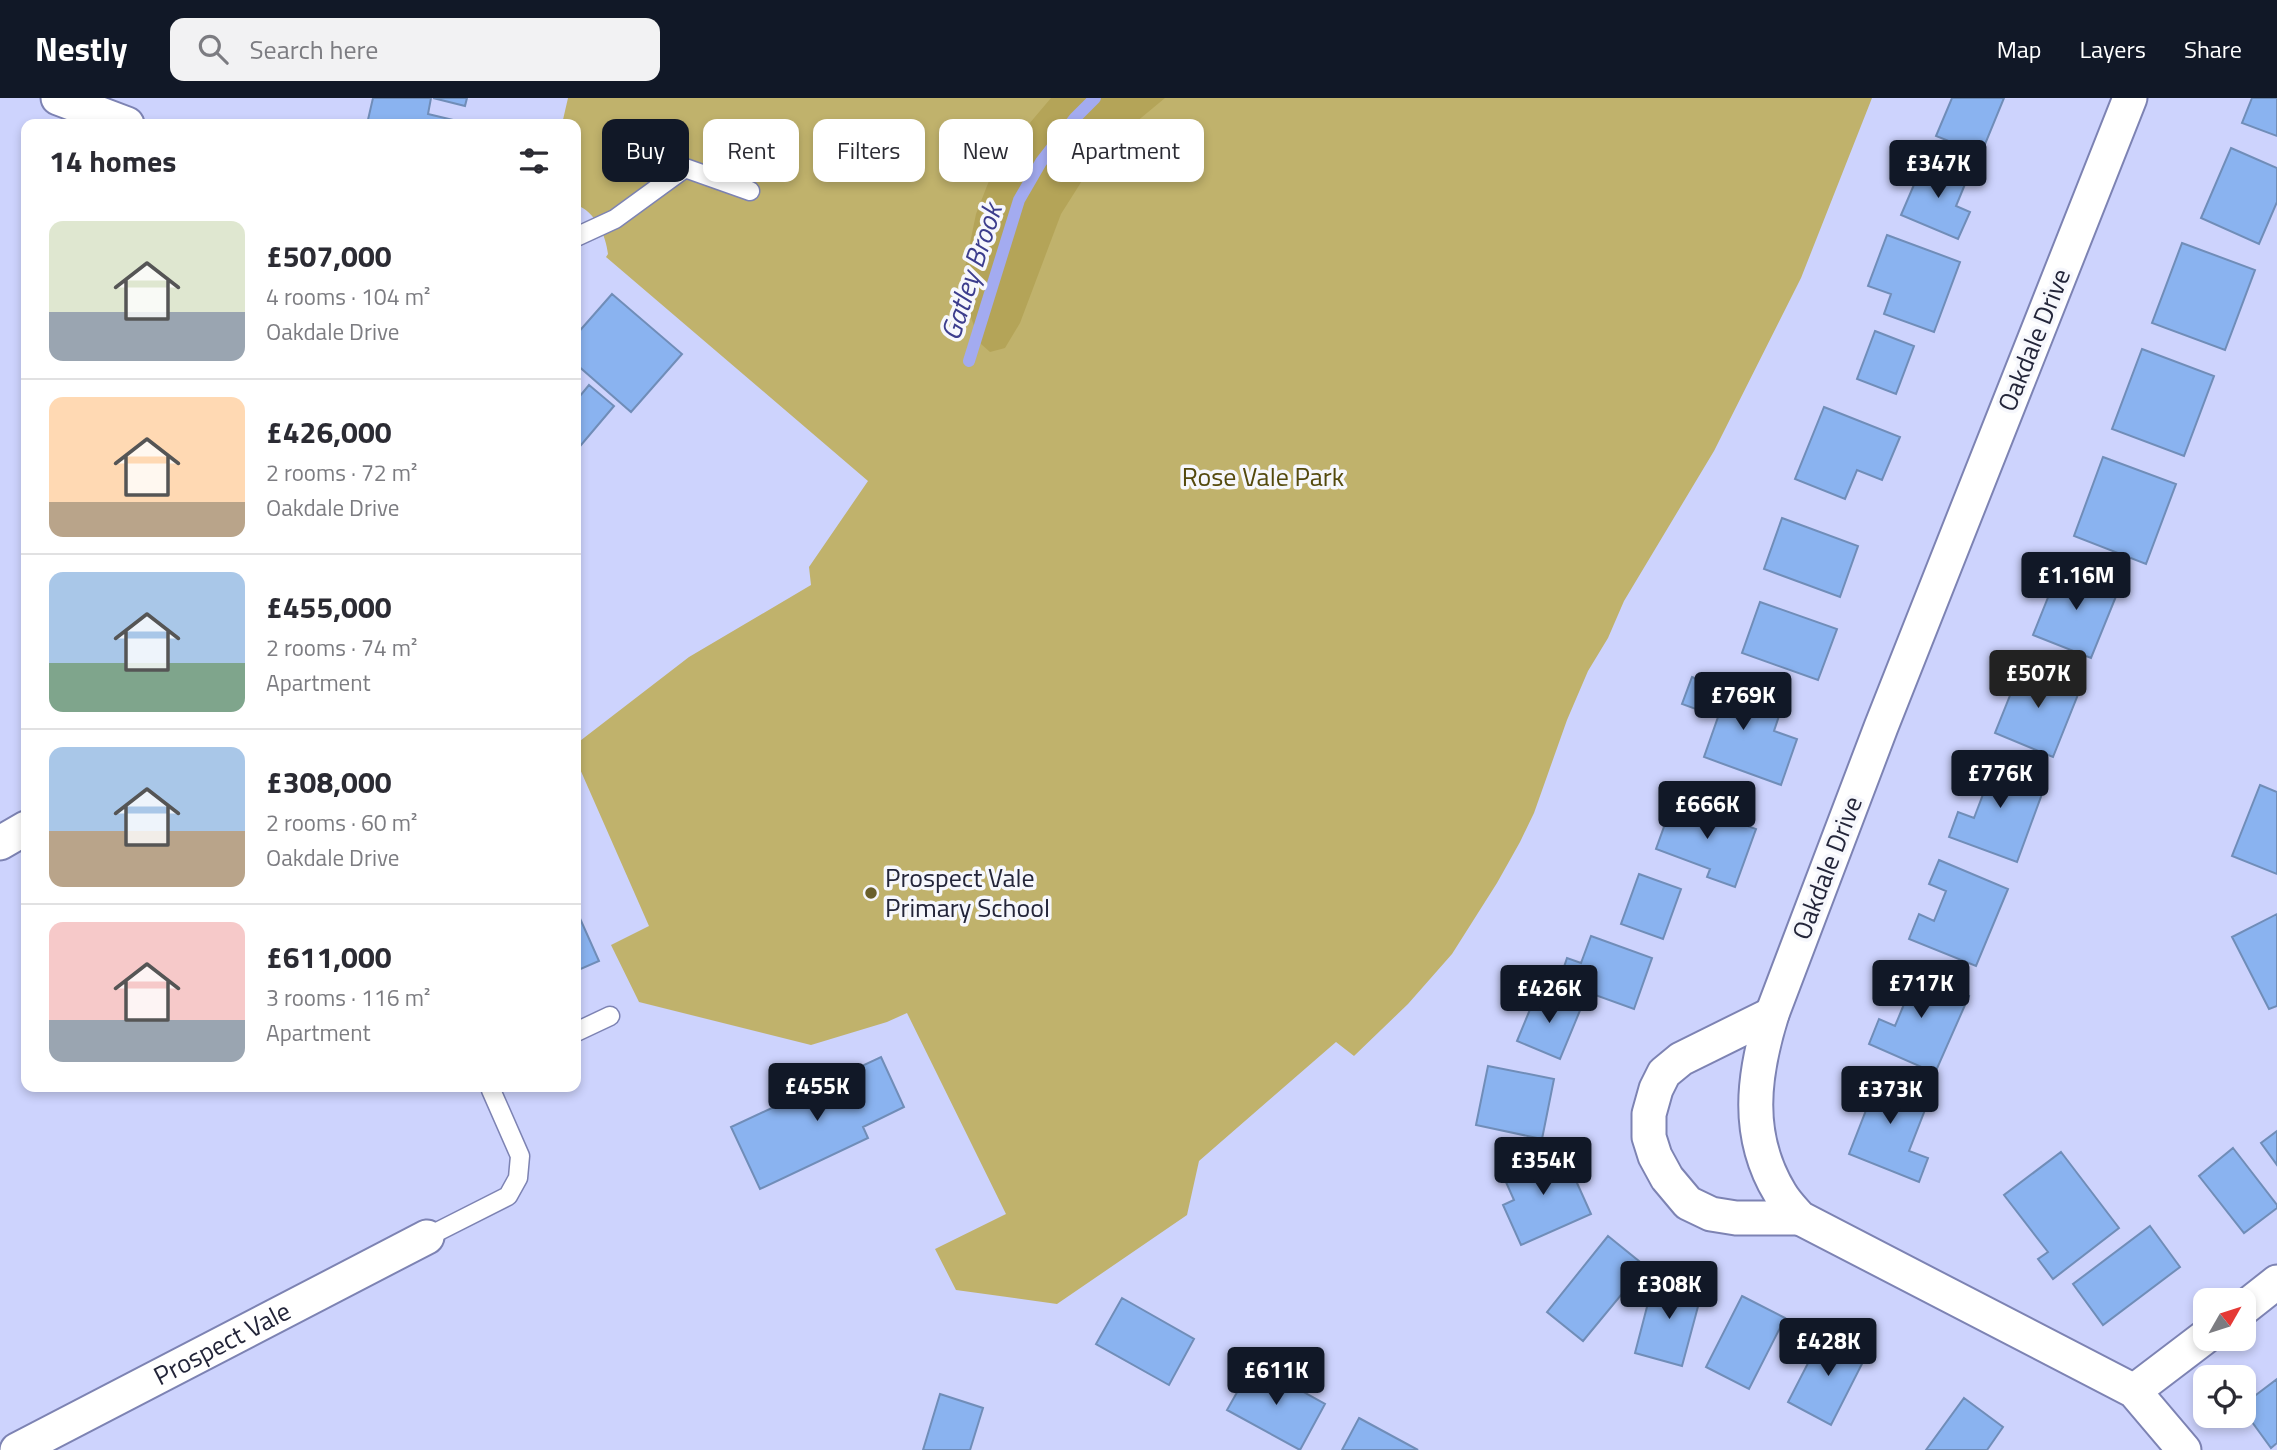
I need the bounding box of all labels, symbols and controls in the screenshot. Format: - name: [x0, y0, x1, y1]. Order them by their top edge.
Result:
- search box: [170, 18, 660, 81]
- text: Nestly: [35, 24, 128, 74]
- icon: search: [194, 30, 232, 68]
- text: Search here: [250, 30, 378, 69]
- text: Map: [1997, 31, 2042, 67]
- text: Layers: [2080, 31, 2146, 67]
- text: Share: [2184, 31, 2242, 67]
- chip: Buy: [602, 119, 689, 182]
- chip: Rent: [703, 119, 799, 182]
- chip: Filters: [813, 119, 925, 182]
- chip: New: [939, 119, 1033, 182]
- chip: Apartment: [1047, 119, 1204, 182]
- text: 14 homes: [49, 138, 176, 184]
- pin: £347K: [1889, 140, 1987, 200]
- icon: filters: [515, 142, 553, 180]
- text: £347K: [1905, 145, 1971, 180]
- water label: Gatley Brook: [928, 195, 1014, 346]
- text: £507,000: [266, 233, 392, 279]
- icon: home: [105, 249, 189, 333]
- street label: Oakdale Drive: [1987, 263, 2080, 417]
- text: 4 rooms · 104 m²: [266, 279, 430, 314]
- text: Oakdale Drive: [266, 314, 399, 349]
- text: £426,000: [266, 409, 392, 455]
- icon: home: [105, 425, 189, 509]
- text: 2 rooms · 72 m²: [266, 455, 417, 490]
- park label: Rose Vale Park: [1182, 457, 1344, 496]
- text: Oakdale Drive: [266, 490, 399, 525]
- pin: £1.16M: [2019, 552, 2133, 612]
- text: £1.16M: [2037, 557, 2115, 592]
- text: £455,000: [266, 584, 392, 630]
- icon: home: [105, 600, 189, 684]
- text: 2 rooms · 74 m²: [266, 630, 417, 665]
- pin: £507K: [1989, 650, 2087, 710]
- text: £507K: [2005, 655, 2071, 690]
- text: Apartment: [266, 665, 371, 700]
- pin: £769K: [1694, 672, 1792, 732]
- text: £769K: [1710, 677, 1776, 712]
- pin: £776K: [1951, 750, 2049, 810]
- text: £776K: [1967, 755, 2033, 790]
- text: £308,000: [266, 759, 392, 805]
- icon: home: [105, 775, 189, 859]
- pin: £666K: [1658, 782, 1756, 841]
- text: £666K: [1674, 786, 1740, 821]
- street label: Oakdale Drive: [1781, 790, 1872, 945]
- text: 2 rooms · 60 m²: [266, 805, 417, 840]
- text: Oakdale Drive: [266, 840, 399, 875]
- place label: Prospect Vale Primary School: [885, 858, 1050, 927]
- marker: Prospect Vale Primary School: [863, 885, 879, 901]
- text: £611,000: [266, 934, 392, 980]
- icon: home: [105, 950, 189, 1034]
- pin: £717K: [1872, 960, 1970, 1020]
- pin: £426K: [1500, 965, 1598, 1025]
- text: £717K: [1888, 965, 1954, 1000]
- text: £426K: [1516, 970, 1582, 1005]
- text: 3 rooms · 116 m²: [266, 980, 430, 1015]
- text: Apartment: [266, 1015, 371, 1050]
- pin: £455K: [768, 1063, 866, 1123]
- pin: £373K: [1841, 1066, 1939, 1126]
- text: £455K: [784, 1068, 850, 1103]
- text: £373K: [1857, 1071, 1923, 1106]
- pin: £354K: [1494, 1138, 1592, 1197]
- text: £354K: [1510, 1142, 1576, 1177]
- pin: £308K: [1620, 1262, 1718, 1321]
- text: £308K: [1636, 1266, 1702, 1301]
- north arrow: [2193, 1288, 2256, 1351]
- map controls: [2193, 1288, 2256, 1428]
- street label: Prospect Vale: [146, 1291, 297, 1395]
- pin: £428K: [1779, 1318, 1877, 1378]
- text: £428K: [1795, 1323, 1861, 1358]
- pin: £611K: [1227, 1348, 1325, 1407]
- text: £611K: [1243, 1352, 1309, 1387]
- button: locate: [2193, 1365, 2256, 1428]

